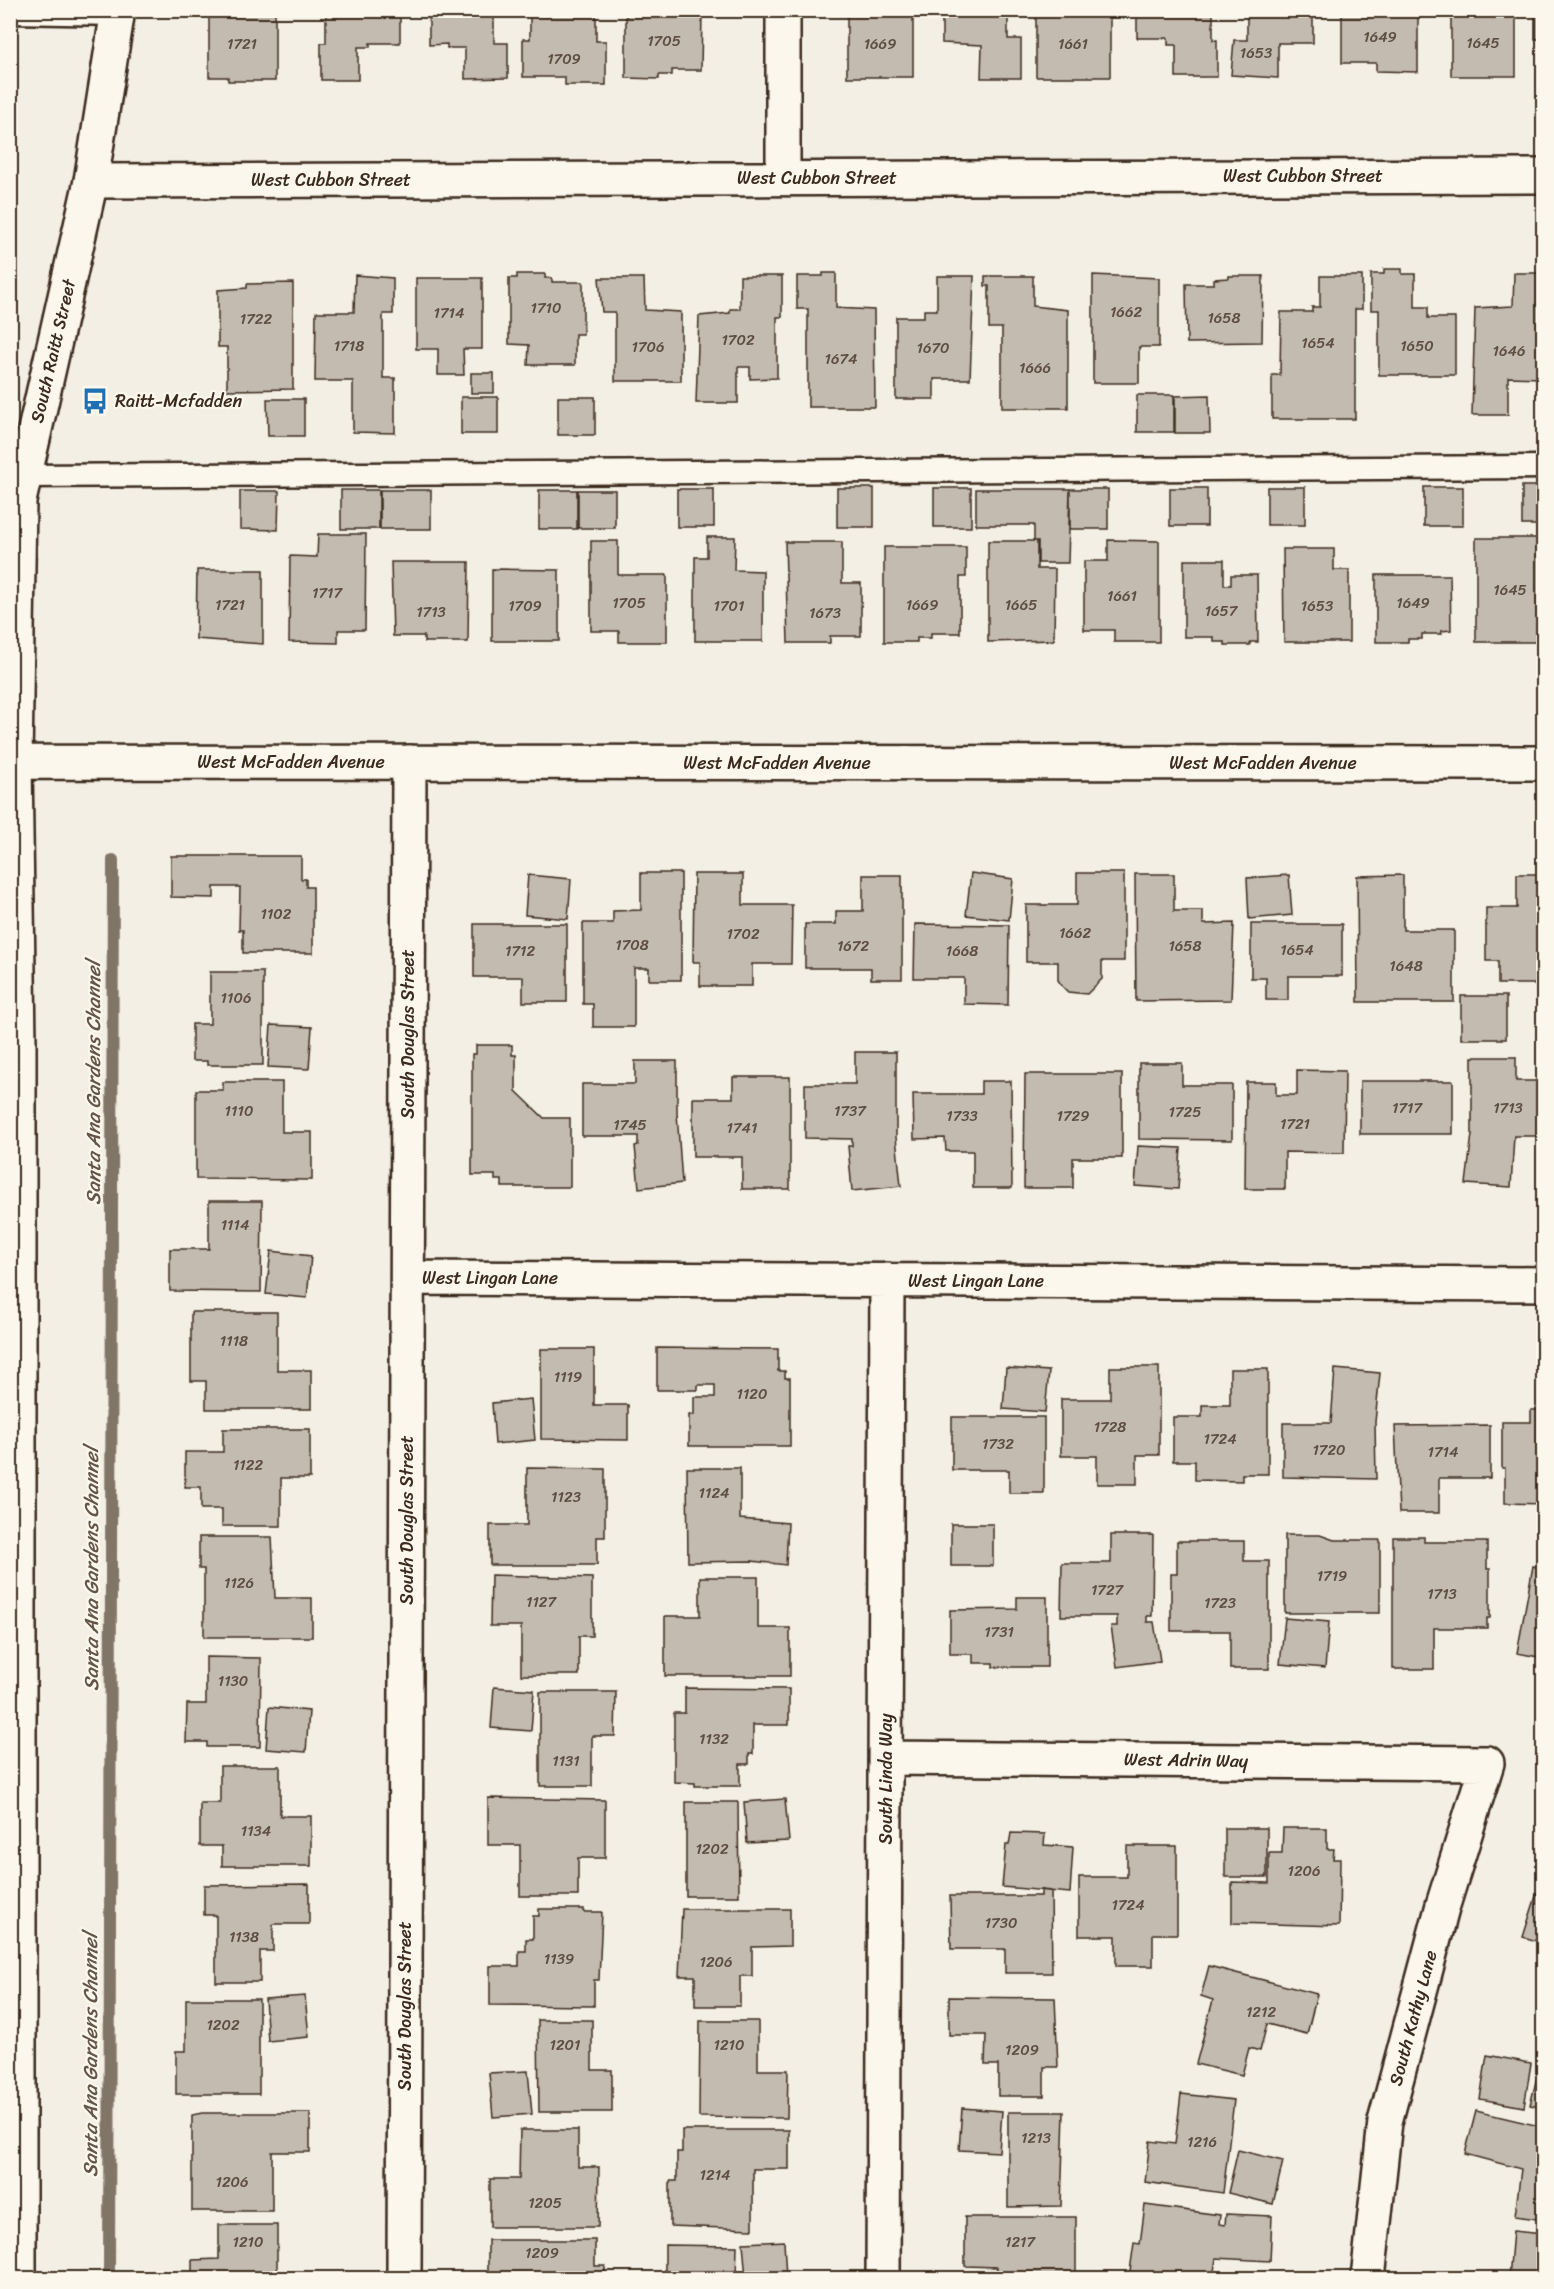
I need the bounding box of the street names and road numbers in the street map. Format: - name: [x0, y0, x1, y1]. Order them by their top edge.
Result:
- street label: West Cubbon Street: [1223, 160, 1383, 192]
- street label: West Cubbon Street: [737, 162, 897, 194]
- street label: West Cubbon Street: [251, 164, 411, 196]
- street label: South Raitt Street: [21, 275, 85, 426]
- street label: West McFadden Avenue: [197, 746, 385, 778]
- street label: West McFadden Avenue: [683, 747, 871, 779]
- street label: West McFadden Avenue: [1169, 747, 1357, 779]
- street label: South Douglas Street: [392, 949, 424, 1119]
- street label: West Lingan Lane: [422, 1262, 558, 1294]
- street label: West Lingan Lane: [908, 1265, 1044, 1297]
- street label: South Douglas Street: [391, 1435, 423, 1605]
- street label: South Linda Way: [870, 1713, 902, 1845]
- street label: West Adrin Way: [1124, 1743, 1249, 1777]
- street label: South Douglas Street: [389, 1921, 421, 2091]
- street label: South Kathy Lane: [1380, 1947, 1446, 2089]

